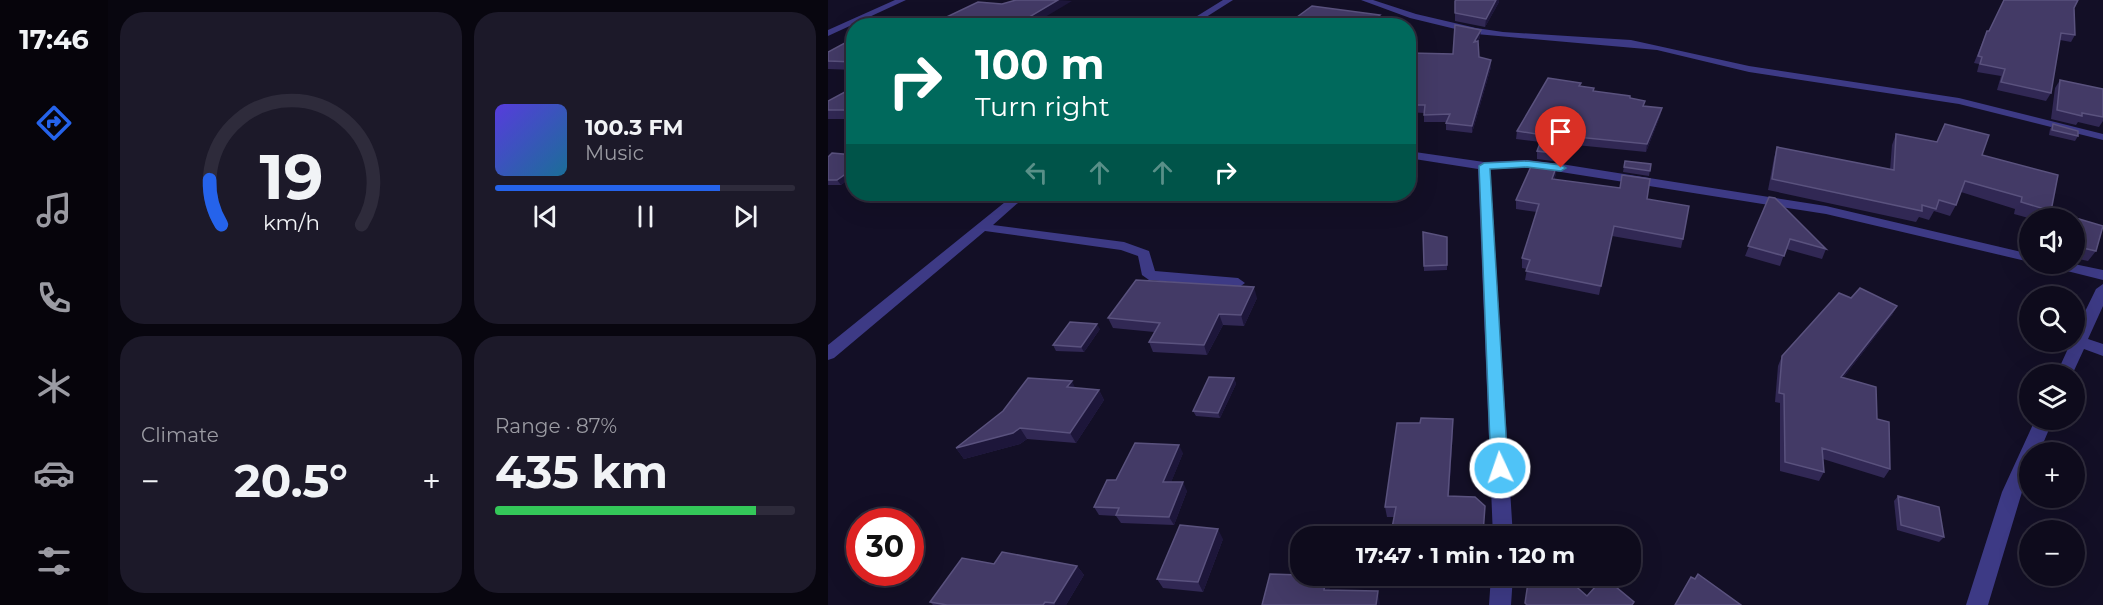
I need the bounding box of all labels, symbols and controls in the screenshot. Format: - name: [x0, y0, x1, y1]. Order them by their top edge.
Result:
- text: 17:46: [19, 23, 89, 56]
- text: 100 m: [975, 38, 1104, 90]
- icon: right: [876, 42, 954, 120]
- text: Turn right: [975, 90, 1110, 123]
- icon: directions: [33, 102, 75, 144]
- pin: [1535, 106, 1586, 168]
- text: 100.3 FM: [585, 114, 684, 141]
- icon: arrive: [1544, 115, 1577, 148]
- text: 19: [259, 139, 323, 215]
- text: Music: [585, 141, 644, 165]
- icon: left: [1020, 156, 1053, 189]
- icon: ahead: [1083, 156, 1116, 189]
- icon: ahead: [1146, 156, 1179, 189]
- icon: right: [1209, 156, 1242, 189]
- icon: music: [33, 189, 75, 231]
- icon: previous: [529, 200, 562, 233]
- icon: pause: [629, 200, 662, 233]
- icon: next: [729, 200, 762, 233]
- map controls: [2019, 208, 2085, 586]
- button: sound: [2019, 208, 2085, 274]
- text: km/h: [262, 210, 320, 236]
- icon: phone: [33, 277, 75, 319]
- button: search: [2019, 286, 2085, 352]
- button: layers: [2019, 364, 2085, 430]
- icon: climate: [33, 365, 75, 407]
- text: Range · 87%: [495, 414, 617, 438]
- text: Climate: [141, 423, 219, 447]
- position arrow: [1468, 436, 1532, 500]
- button: +: [2019, 442, 2085, 508]
- text: 435 km: [495, 444, 668, 499]
- icon: car: [33, 452, 75, 494]
- text: 20.5°: [234, 453, 348, 508]
- text: −: [141, 461, 160, 501]
- text: +: [422, 461, 441, 501]
- speed limit sign: 30: [846, 508, 924, 586]
- button: −: [2019, 520, 2085, 586]
- icon: filters: [33, 540, 75, 582]
- text: 17:47 · 1 min · 120 m: [1356, 542, 1575, 569]

